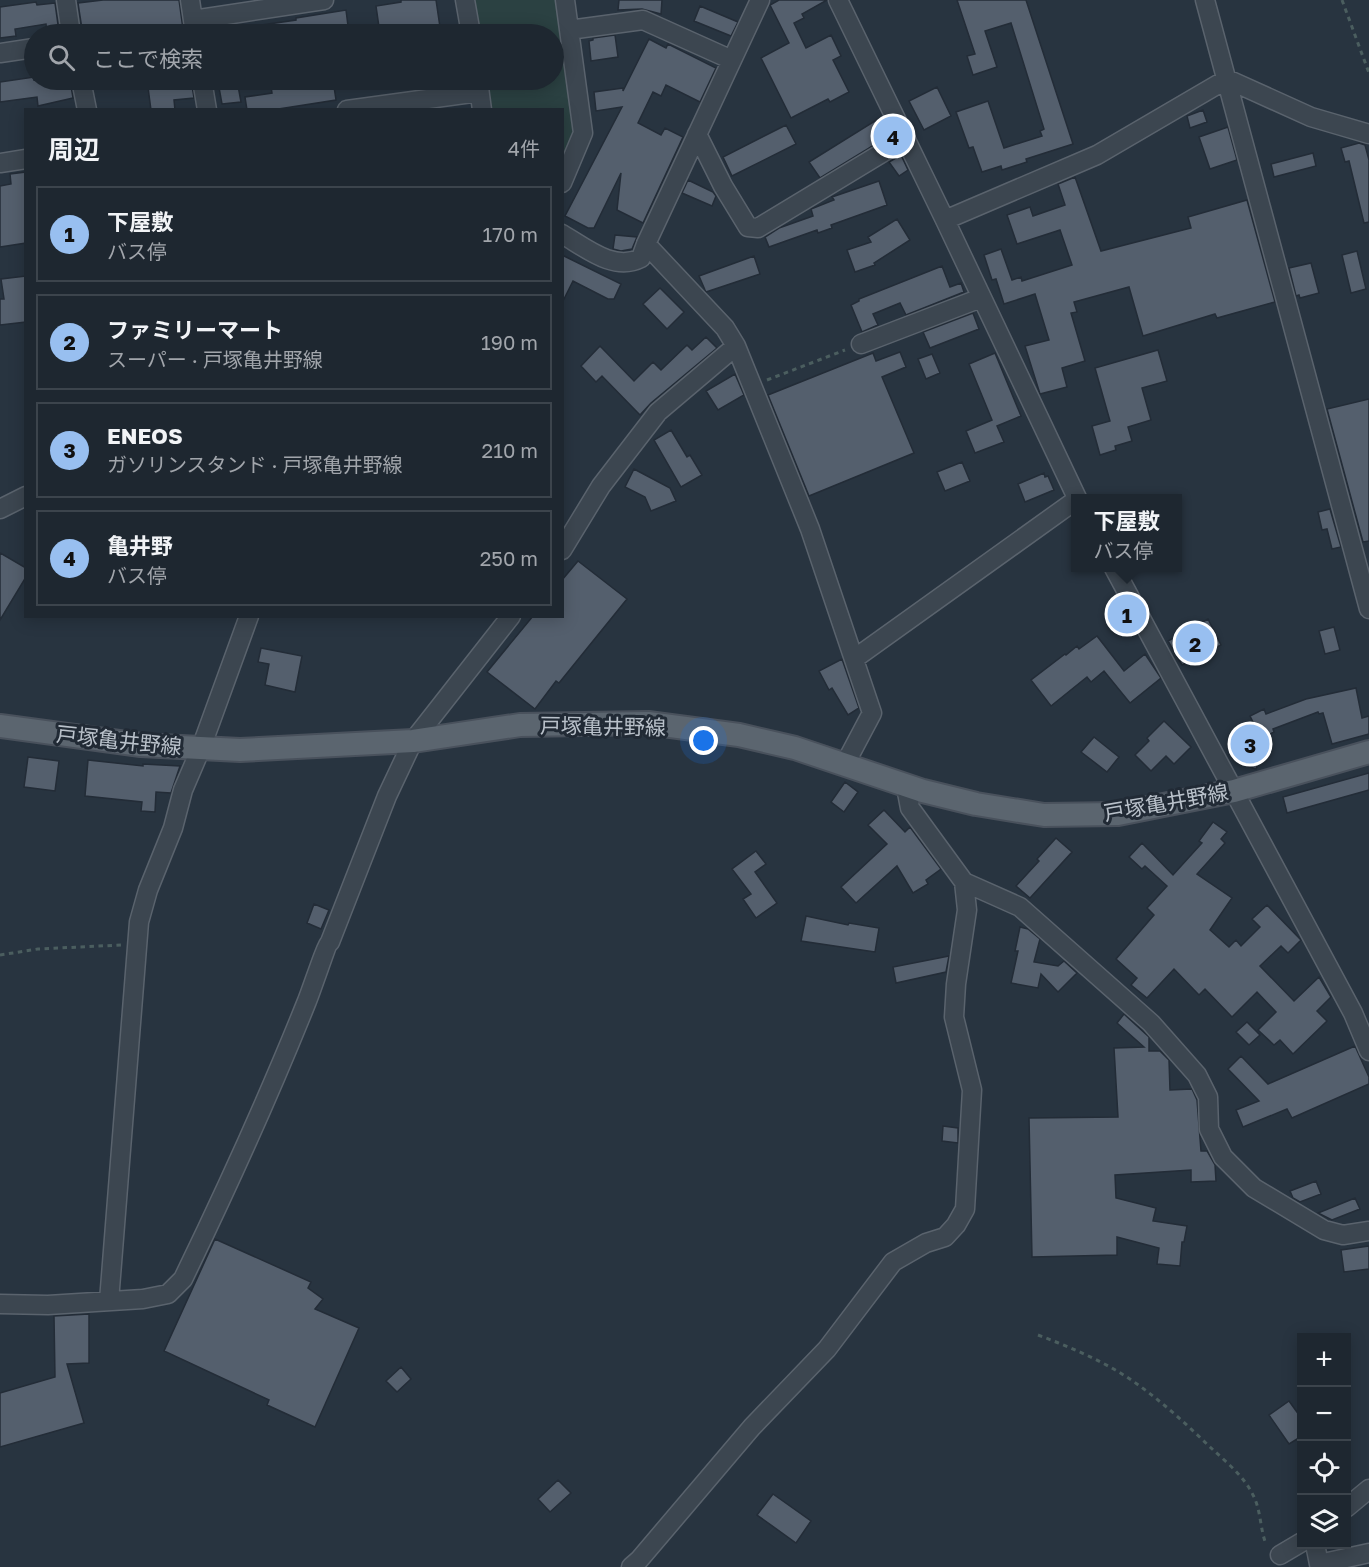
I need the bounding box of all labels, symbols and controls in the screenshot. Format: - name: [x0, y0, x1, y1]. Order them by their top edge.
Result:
- search box: [24, 24, 564, 90]
- icon: search: [45, 41, 78, 74]
- text: ここで検索: [93, 45, 203, 72]
- pin: 4: [874, 114, 912, 158]
- text: 周辺: [48, 134, 100, 165]
- text: 4件: [508, 136, 540, 160]
- text: 下屋敷: [107, 208, 173, 235]
- text: 1: [64, 222, 75, 246]
- text: 170 m: [483, 222, 538, 246]
- text: バス停: [107, 239, 167, 263]
- text: ファミリーマート: [107, 316, 283, 343]
- text: 2: [63, 330, 76, 354]
- text: 190 m: [481, 330, 538, 354]
- text: スーパー · 戸塚亀井野線: [107, 347, 323, 371]
- text: ENEOS: [107, 422, 183, 449]
- text: 3: [63, 438, 76, 462]
- text: 210 m: [482, 438, 538, 462]
- text: ガソリンスタンド · 戸塚亀井野線: [107, 452, 403, 476]
- popup: [1071, 494, 1182, 572]
- text: 下屋敷: [1093, 507, 1160, 534]
- text: 亀井野: [107, 532, 173, 559]
- text: バス停: [1093, 538, 1153, 562]
- text: 4: [63, 546, 76, 570]
- text: 250 m: [480, 546, 538, 570]
- text: バス停: [107, 563, 167, 587]
- pin: 1: [1108, 592, 1146, 636]
- pin: 2: [1176, 620, 1214, 666]
- street label: 戸塚亀井野線: [540, 712, 666, 740]
- street label: 戸塚亀井野線: [55, 720, 183, 760]
- pin: 3: [1230, 722, 1270, 766]
- your location: [689, 726, 718, 755]
- street label: 戸塚亀井野線: [1102, 778, 1230, 826]
- map controls: [1297, 1333, 1351, 1549]
- button: +: [1297, 1333, 1351, 1387]
- button: −: [1297, 1387, 1351, 1441]
- button: locate: [1297, 1441, 1351, 1495]
- button: layers: [1297, 1495, 1351, 1549]

